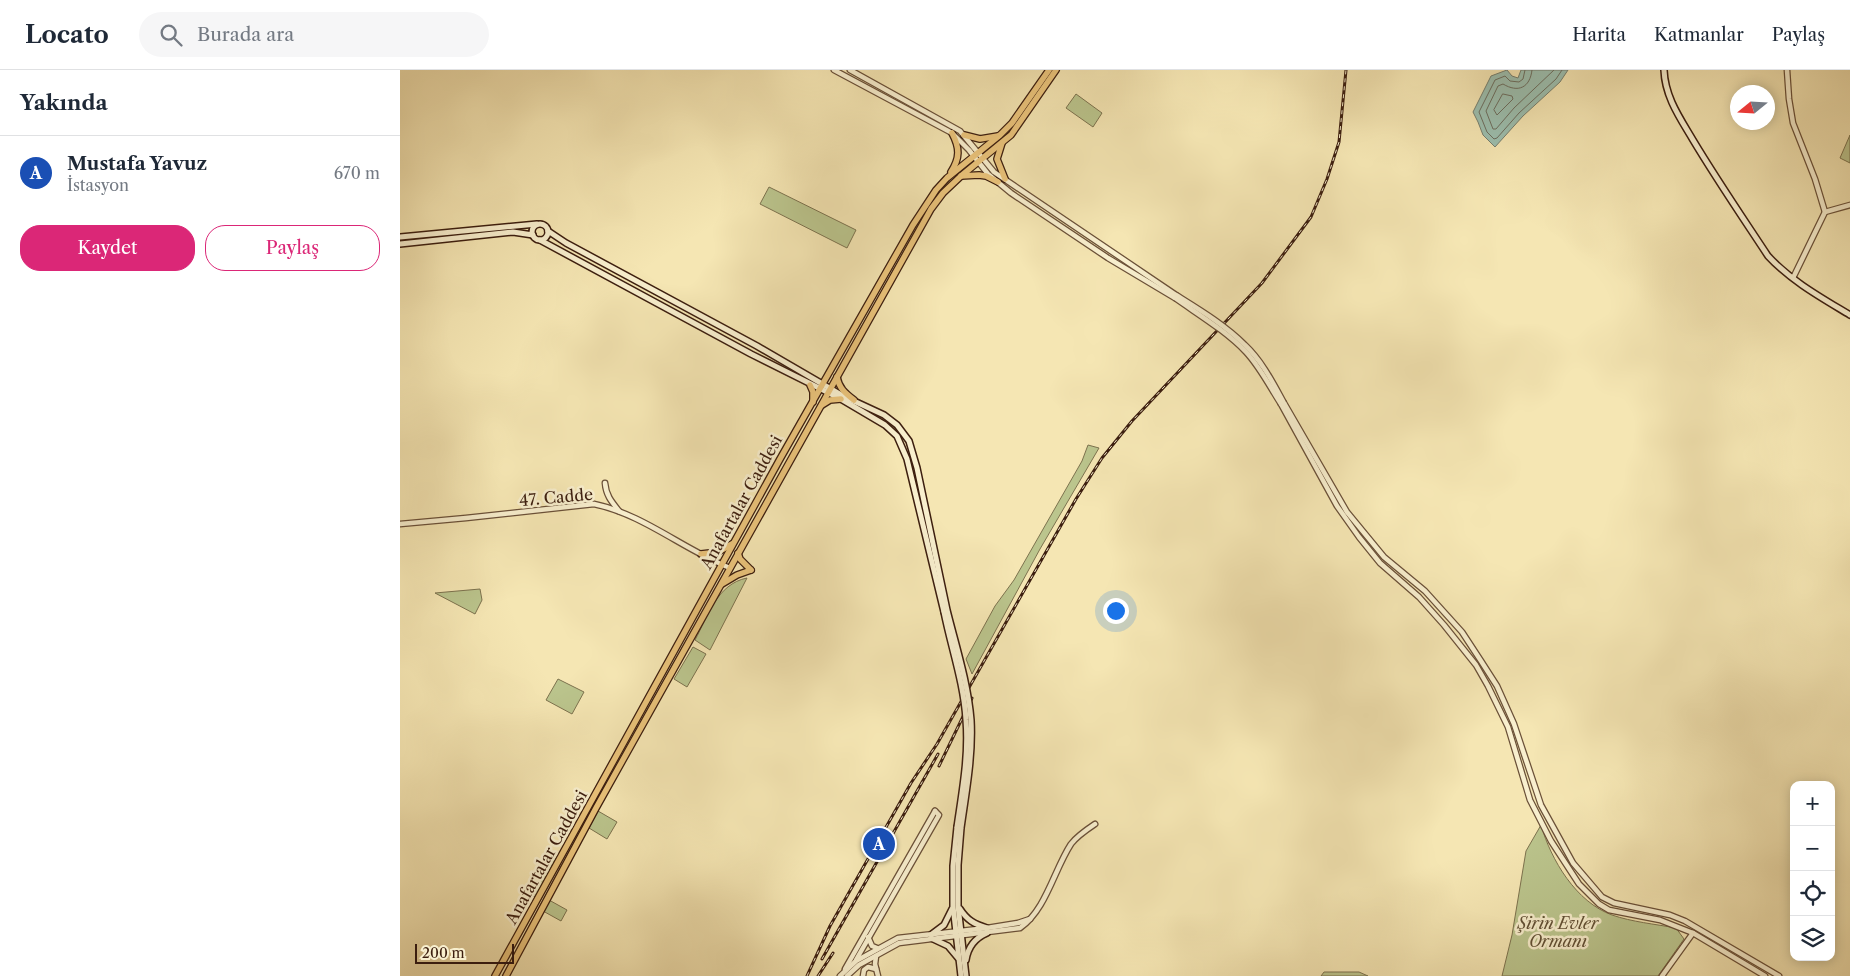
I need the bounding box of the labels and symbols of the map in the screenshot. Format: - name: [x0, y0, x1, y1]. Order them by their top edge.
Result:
- north arrow: [1730, 85, 1775, 130]
- street label: Anafartalar Caddesi: [695, 431, 786, 573]
- street label: 47. Cadde: [518, 484, 594, 510]
- your location: [1103, 598, 1129, 624]
- street label: Anafartalar Caddesi: [500, 786, 591, 928]
- pin: A: [863, 825, 895, 863]
- park label: Şirin Evler Ormanı: [1517, 913, 1600, 951]
- scale bar: [415, 941, 514, 964]

